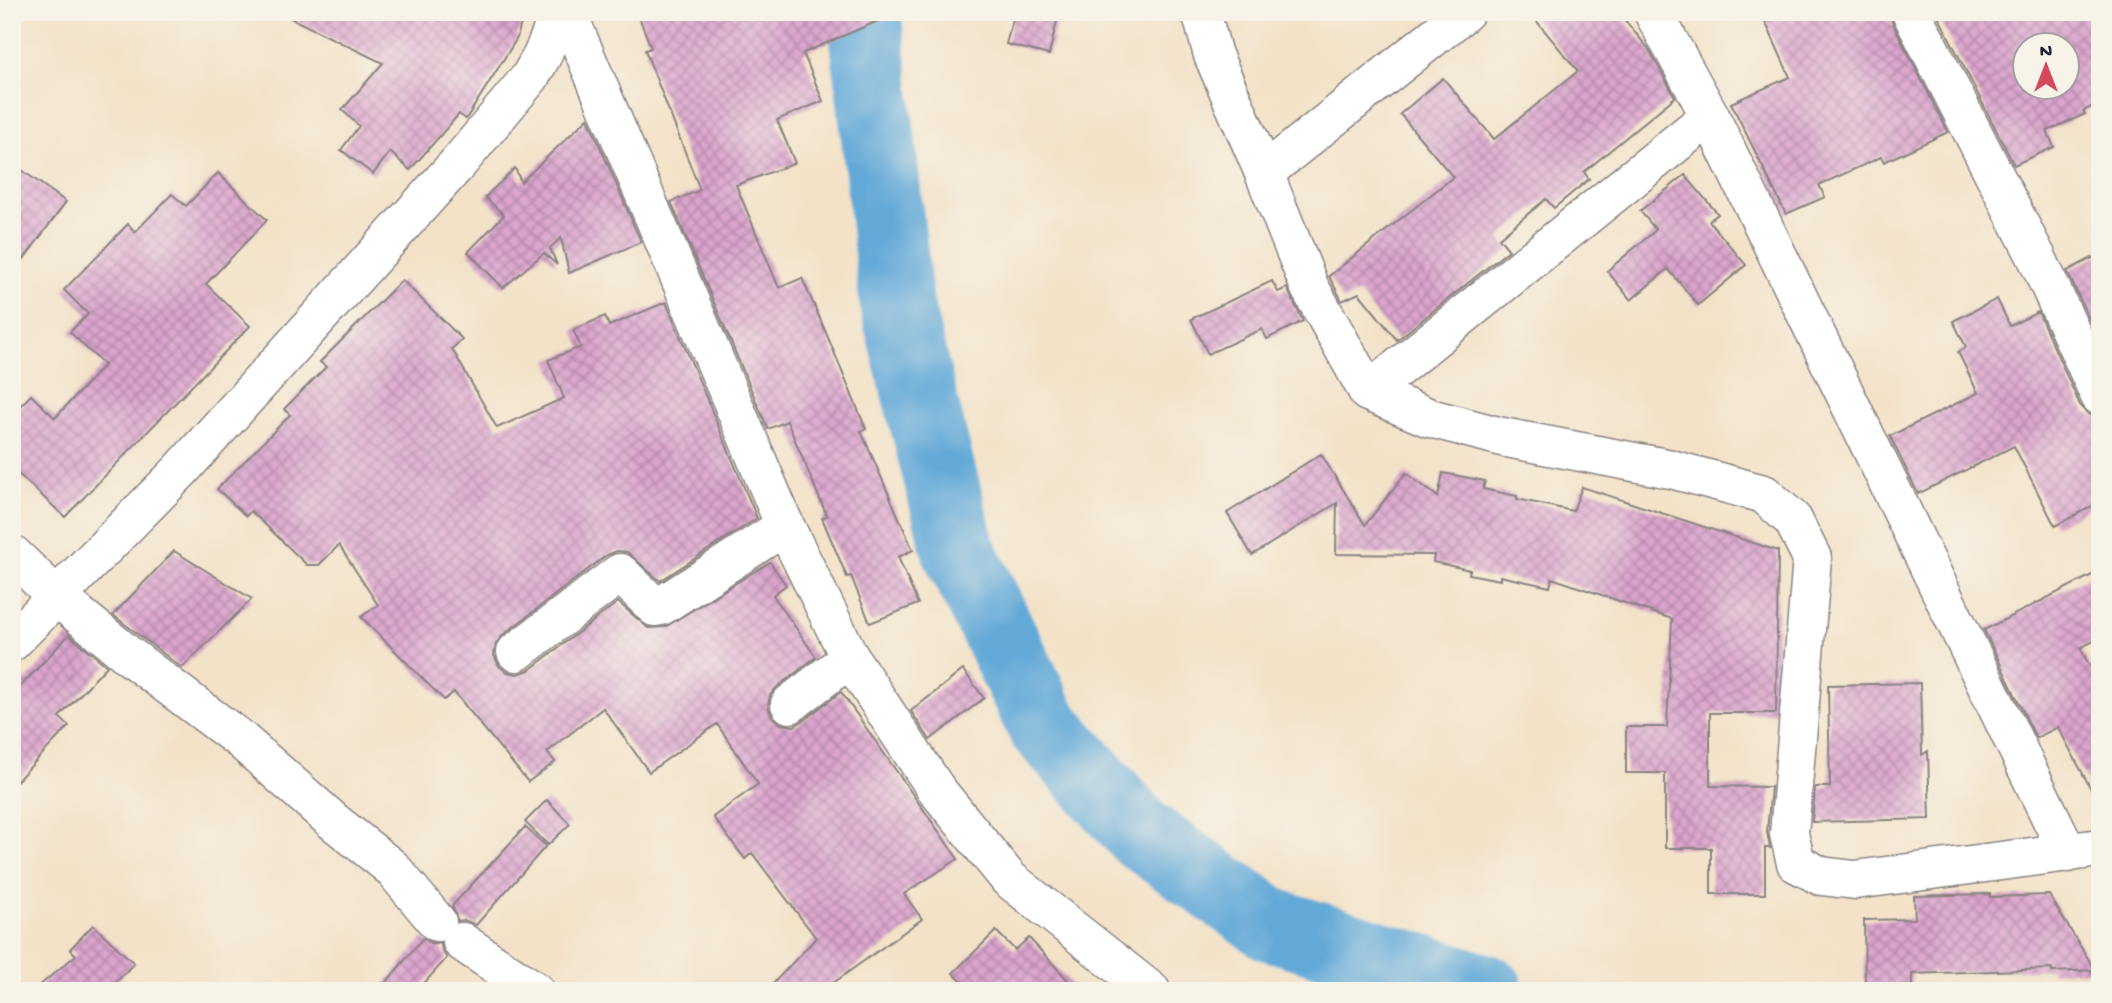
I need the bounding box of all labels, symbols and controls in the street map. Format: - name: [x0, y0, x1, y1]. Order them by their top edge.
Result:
- north arrow: [2010, 32, 2080, 102]
- text: N: [2040, 41, 2052, 64]

